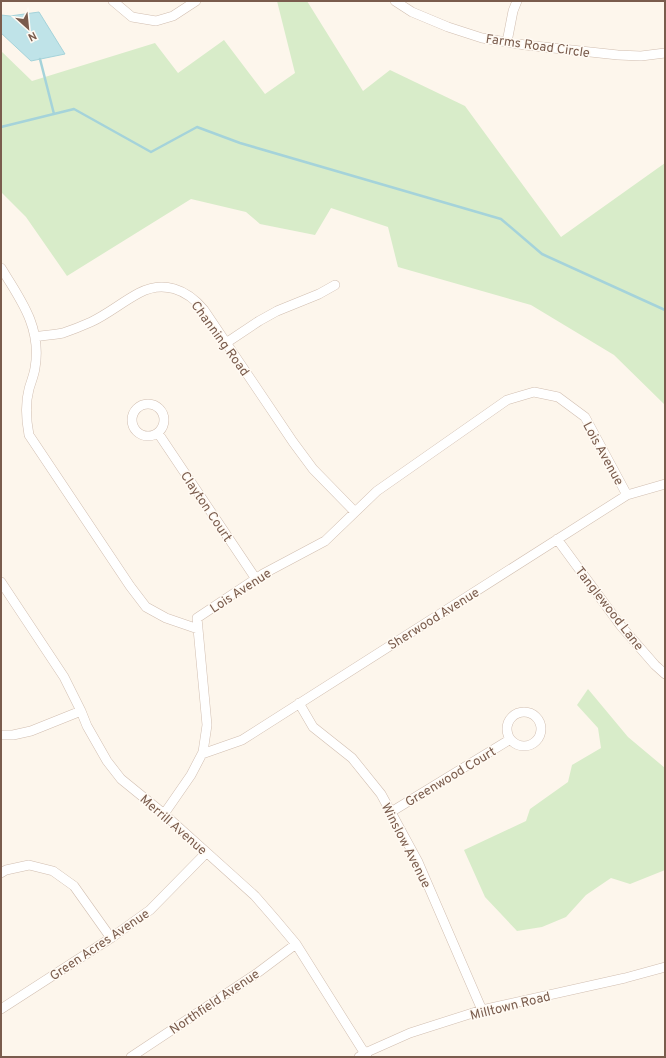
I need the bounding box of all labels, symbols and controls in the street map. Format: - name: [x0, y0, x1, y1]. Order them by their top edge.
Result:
- north arrow: [8, 8, 48, 48]
- text: N: [25, 28, 39, 44]
- street label: Farms Road Circle: [485, 32, 591, 62]
- street label: Channing Road: [187, 299, 252, 380]
- street label: Lois Avenue: [578, 420, 626, 488]
- street label: Clayton Court: [176, 469, 235, 545]
- street label: Tanglewood Lane: [571, 564, 646, 654]
- street label: Lois Avenue: [207, 566, 275, 617]
- street label: Sherwood Avenue: [385, 585, 483, 654]
- street label: Greenwood Court: [403, 744, 499, 811]
- street label: Merrill Avenue: [136, 792, 210, 859]
- street label: Winslow Avenue: [377, 801, 434, 891]
- street label: Green Acres Avenue: [47, 906, 153, 985]
- street label: Northfield Avenue: [167, 967, 263, 1039]
- street label: Milltown Road: [469, 989, 552, 1025]

